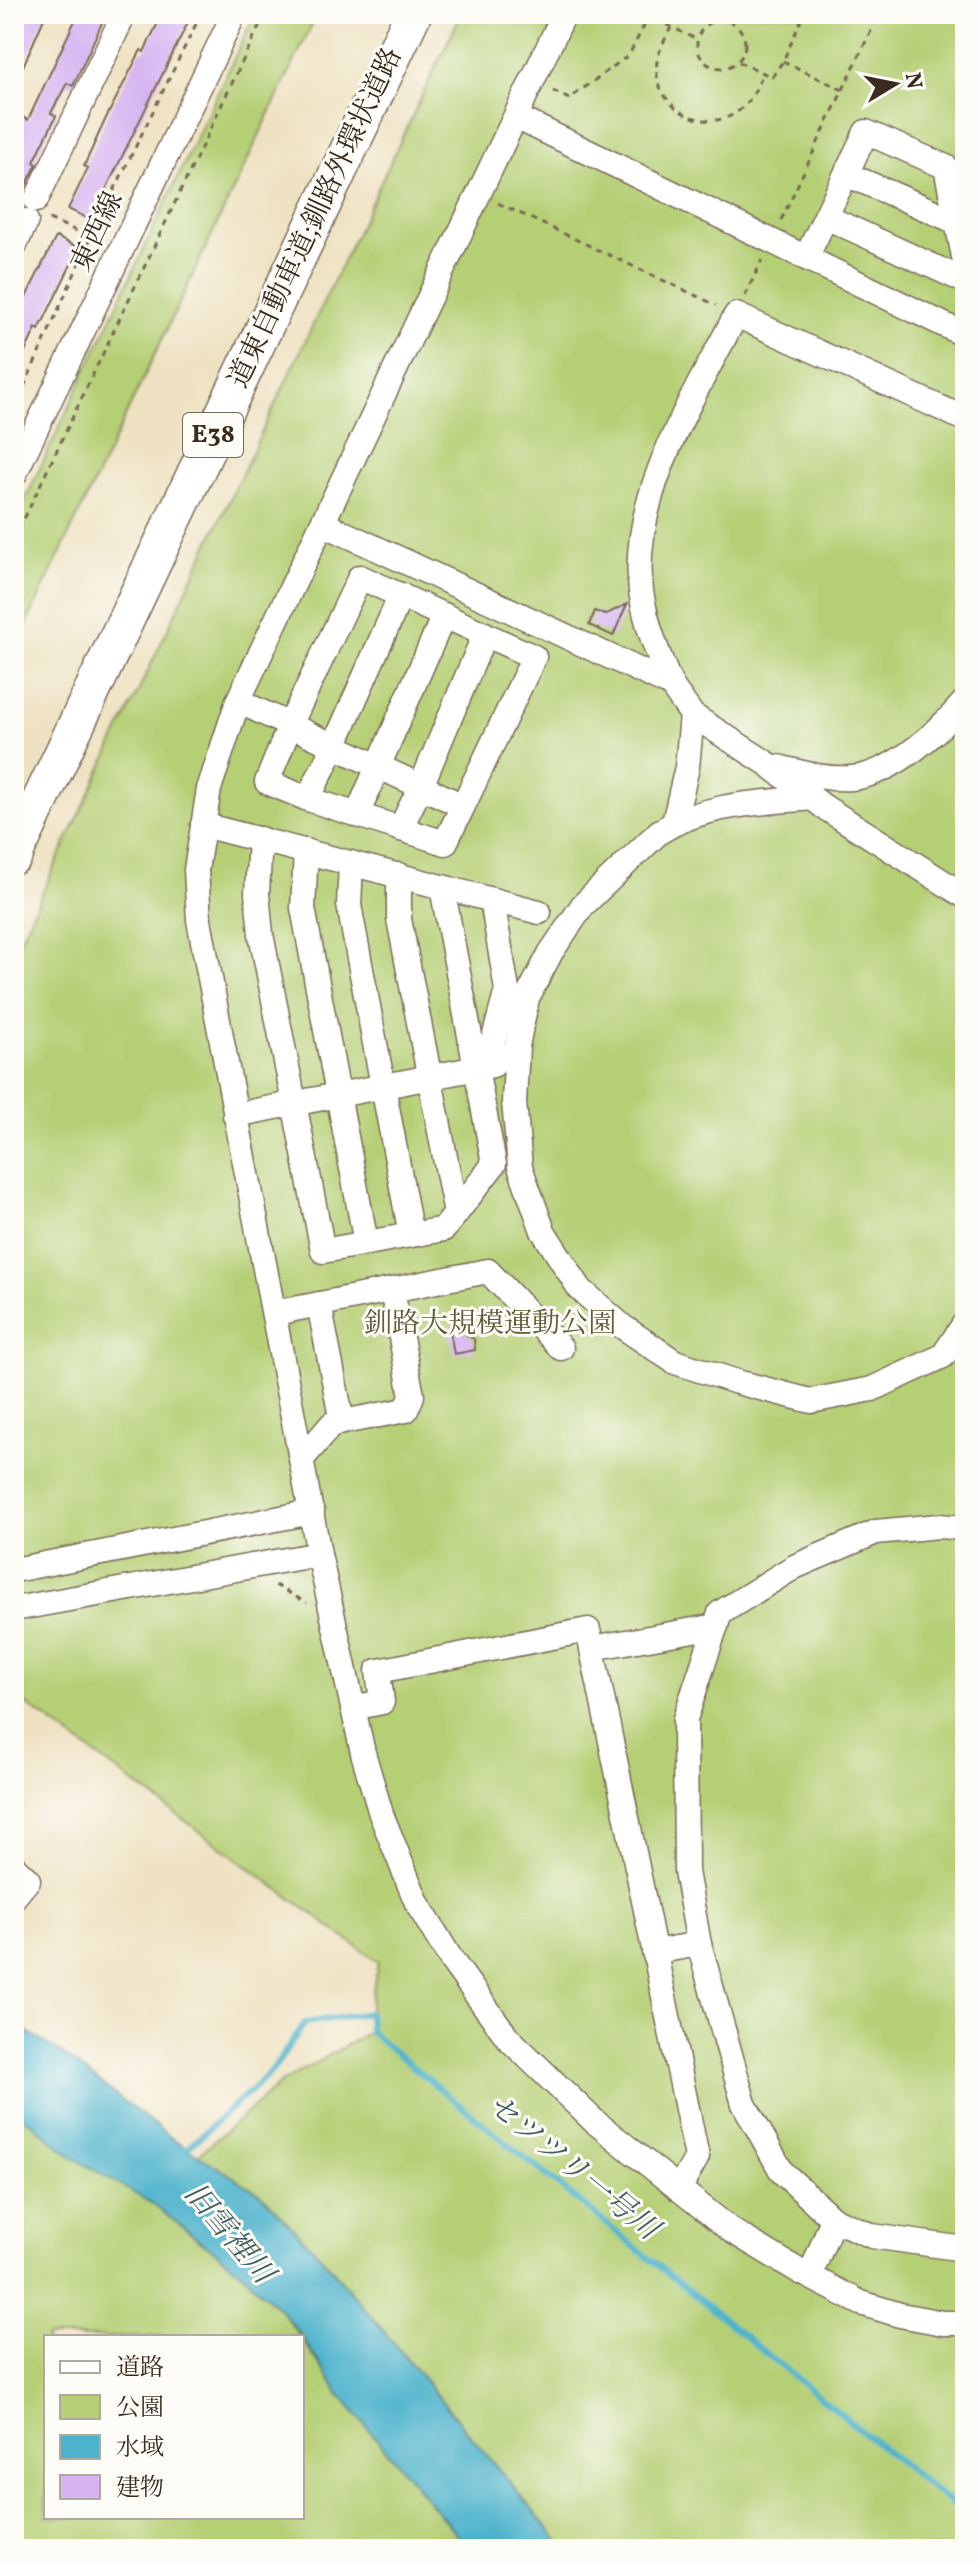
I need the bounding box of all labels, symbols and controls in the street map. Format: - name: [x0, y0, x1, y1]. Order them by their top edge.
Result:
- street label: 道東自動車道;釧路外環状道路: [220, 42, 412, 394]
- north arrow: [855, 44, 935, 124]
- text: N: [896, 70, 929, 92]
- street label: 東西線: [63, 186, 133, 278]
- road number: E38: [183, 413, 243, 457]
- park label: 釧路大規模運動公園: [364, 1305, 616, 1344]
- water label: セツツリ一号川: [477, 2086, 669, 2252]
- water label: 旧雪裡川: [173, 2175, 285, 2296]
- legend: [44, 2335, 304, 2519]
- text: 道路: [116, 2352, 164, 2386]
- text: 公園: [116, 2392, 164, 2426]
- text: 水域: [116, 2432, 164, 2466]
- text: 建物: [116, 2472, 164, 2506]

